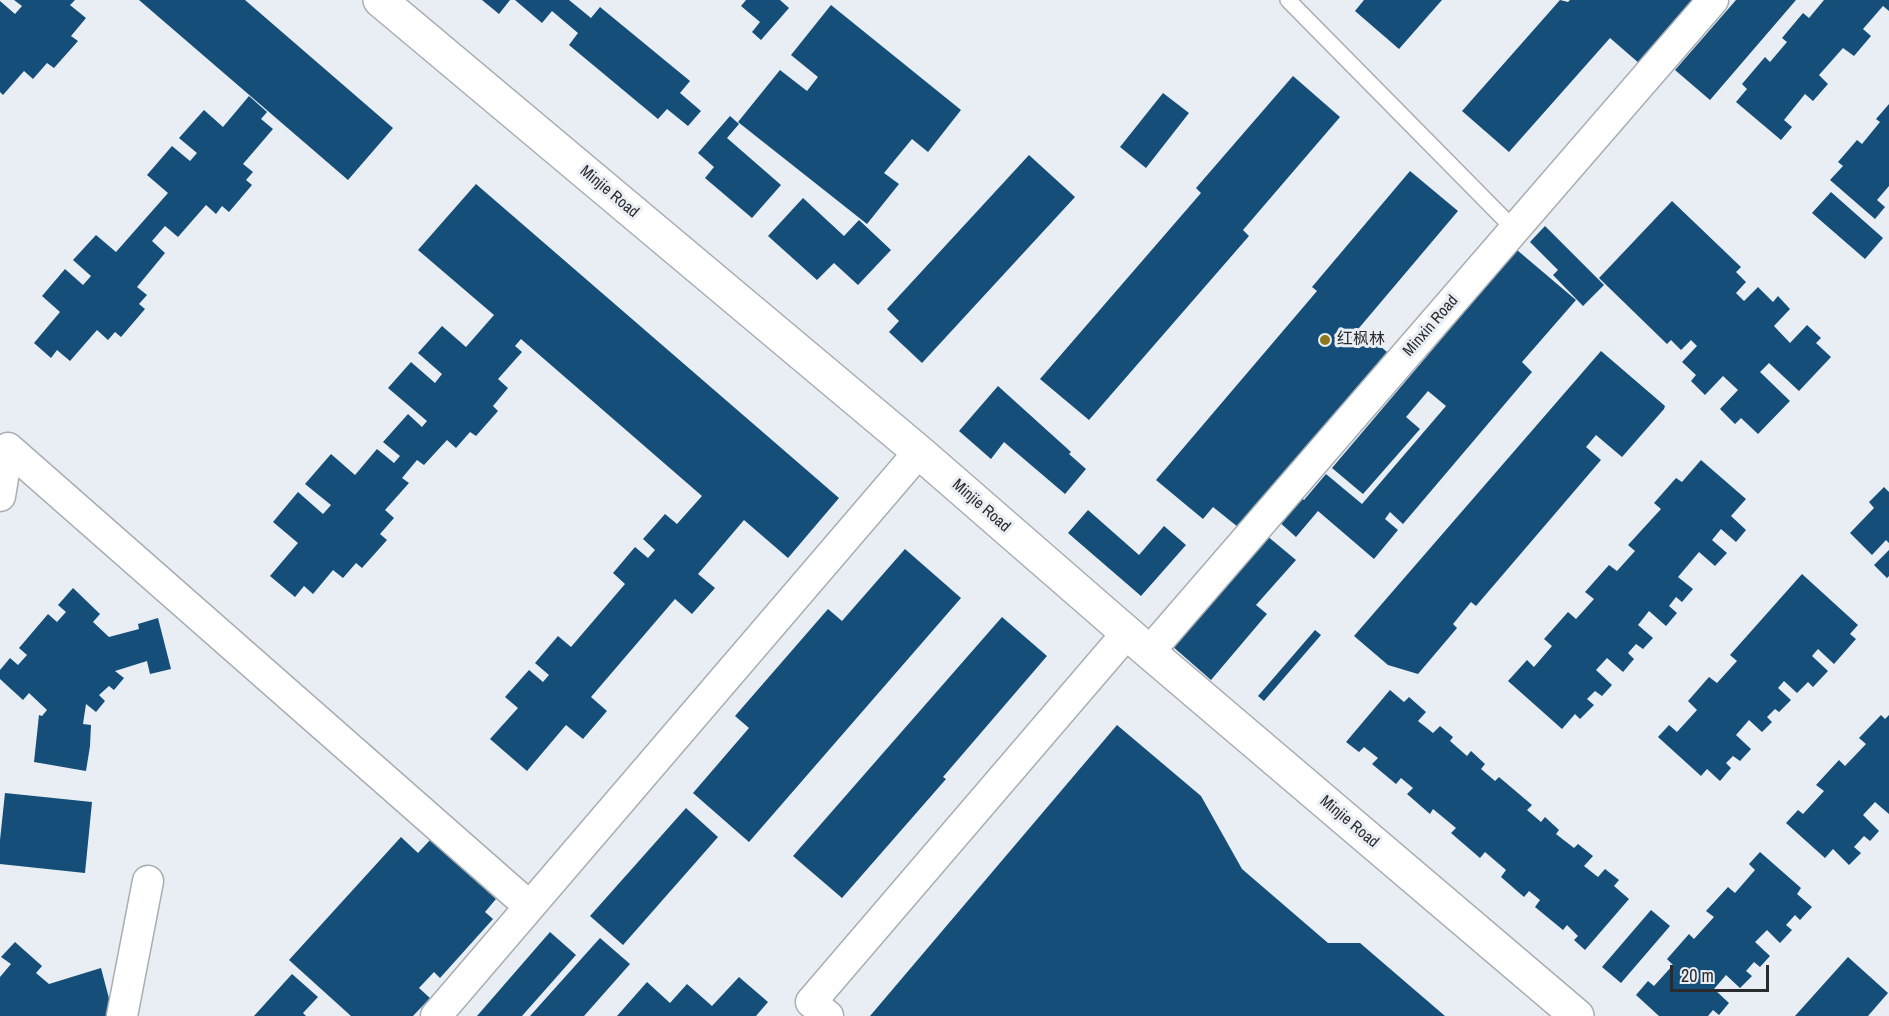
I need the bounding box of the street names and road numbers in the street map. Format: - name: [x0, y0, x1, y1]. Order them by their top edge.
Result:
- street label: Minjie Road: [576, 162, 642, 222]
- street label: Minxin Road: [1399, 292, 1463, 360]
- street label: Minjie Road: [948, 476, 1014, 536]
- street label: Minjie Road: [1316, 792, 1382, 852]

